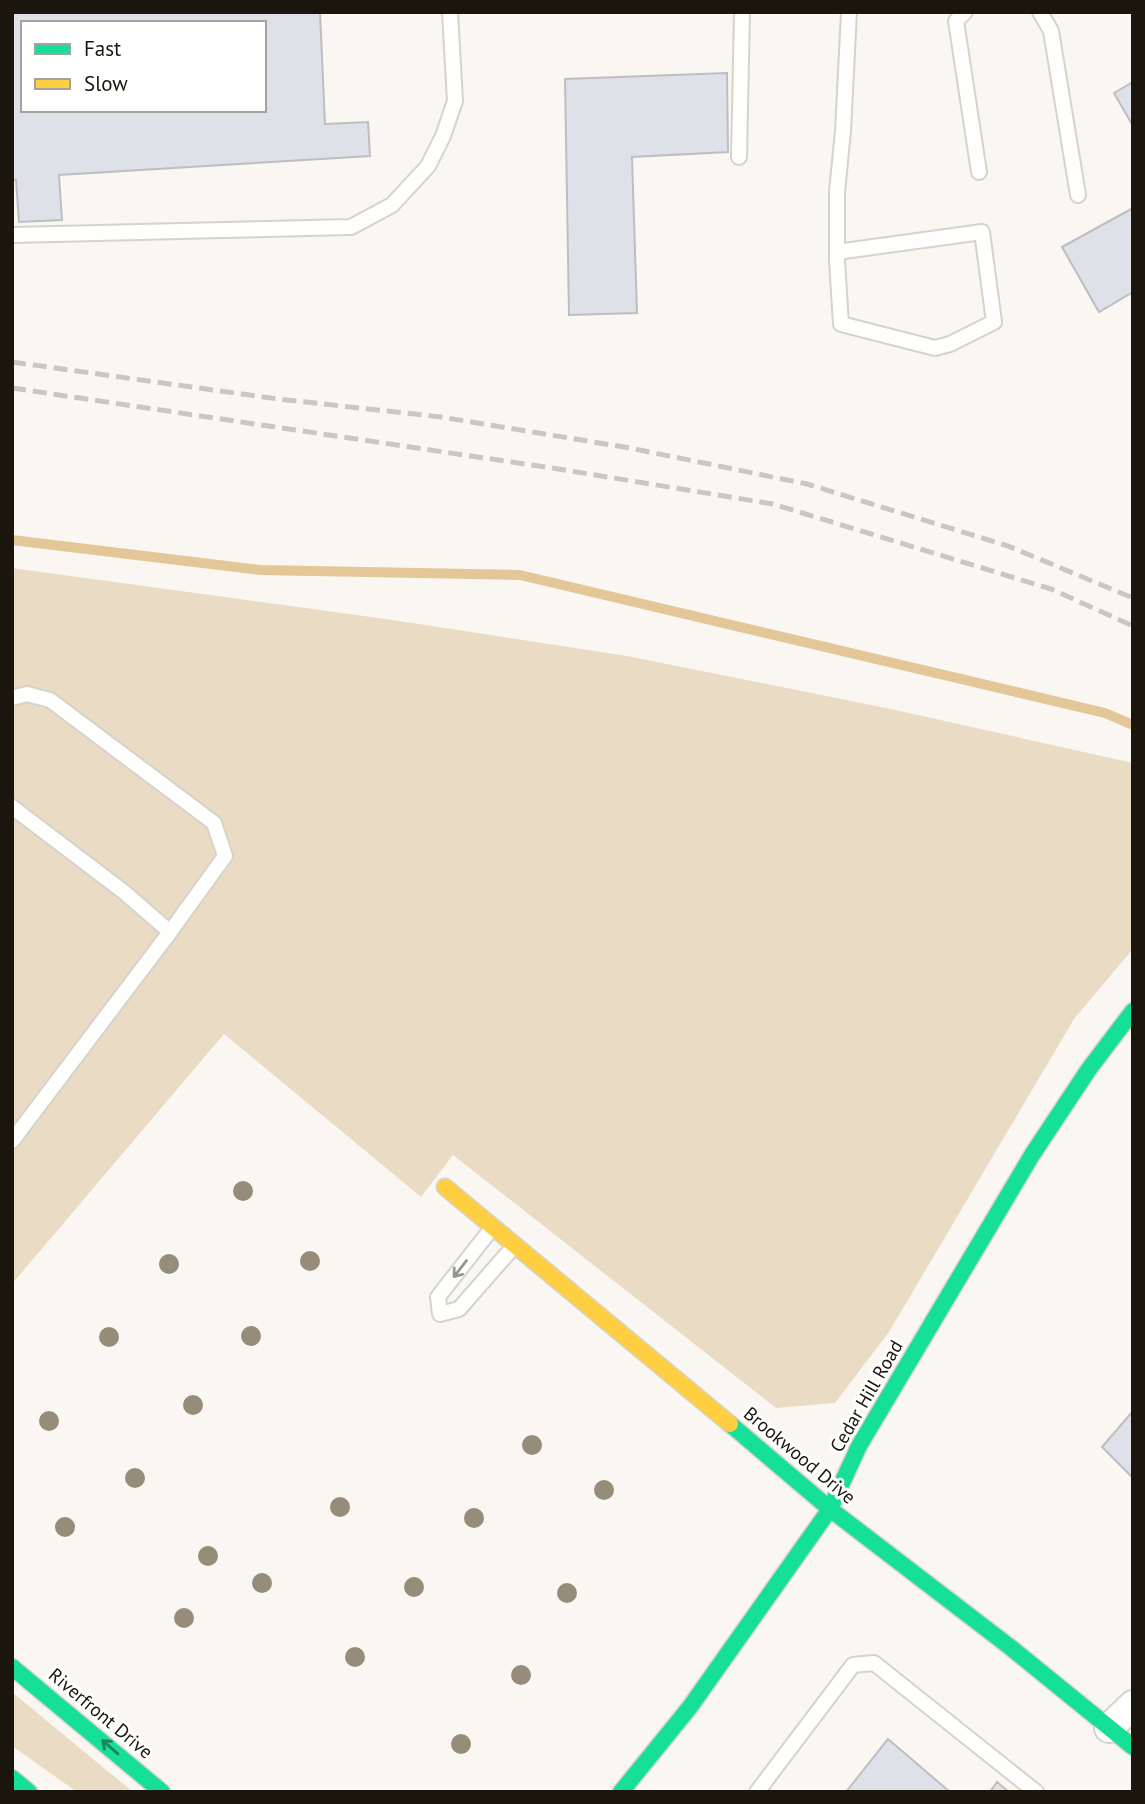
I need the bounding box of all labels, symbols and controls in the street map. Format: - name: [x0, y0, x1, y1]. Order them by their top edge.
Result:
- legend: [21, 21, 266, 112]
- text: Fast: [84, 35, 121, 62]
- text: Slow: [84, 70, 128, 97]
- one-way arrow: [452, 1259, 467, 1277]
- street label: Cedar Hill Road: [824, 1336, 908, 1456]
- street label: Brookwood Drive: [739, 1401, 861, 1509]
- street label: Riverfront Drive: [44, 1662, 158, 1764]
- one-way arrow: [101, 1739, 119, 1755]

